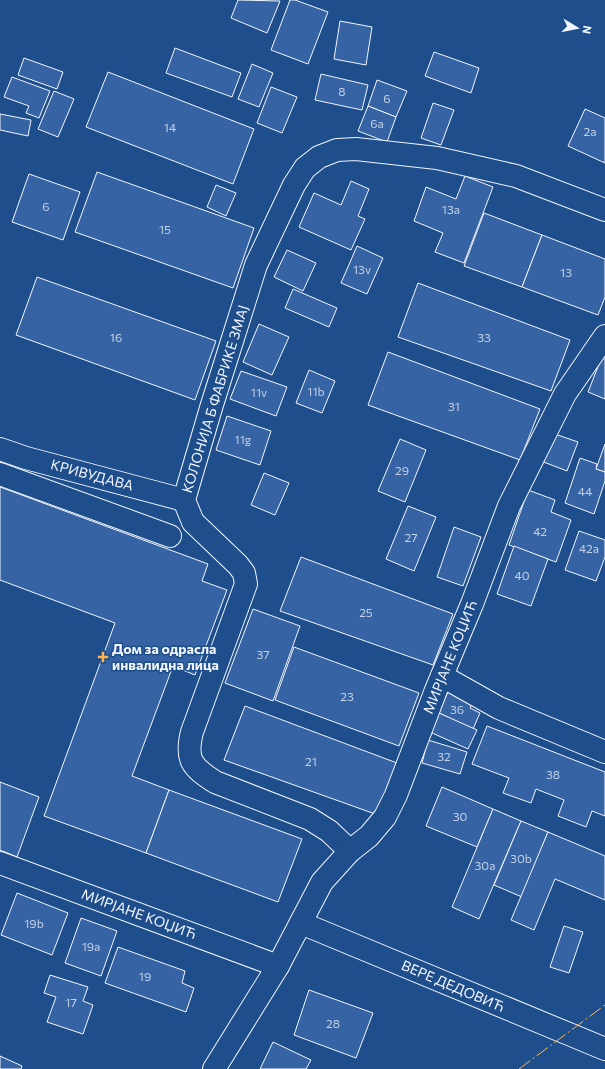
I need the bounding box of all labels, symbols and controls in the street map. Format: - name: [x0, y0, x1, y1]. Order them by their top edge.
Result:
- north arrow: [557, 8, 597, 48]
- text: N: [580, 25, 594, 35]
- house number: 8: [338, 84, 346, 98]
- house number: 6: [383, 91, 391, 105]
- house number: 6a: [370, 116, 384, 130]
- house number: 14: [164, 120, 176, 134]
- house number: 2a: [584, 124, 596, 138]
- house number: 6: [42, 199, 50, 213]
- house number: 13a: [442, 202, 460, 216]
- house number: 15: [159, 222, 171, 236]
- house number: 13v: [353, 262, 371, 276]
- house number: 13: [560, 265, 572, 279]
- street label: КОЛОНИЈА Б ФАБРИКЕ ЗМАЈ: [178, 303, 251, 495]
- house number: 16: [110, 330, 122, 344]
- house number: 33: [477, 330, 491, 344]
- house number: 11b: [307, 384, 325, 398]
- house number: 11v: [251, 385, 267, 399]
- house number: 31: [448, 399, 460, 413]
- house number: 11g: [235, 432, 252, 446]
- street label: КРИВУДАВА: [49, 455, 136, 494]
- house number: 29: [395, 463, 409, 477]
- house number: 44: [578, 484, 592, 498]
- house number: 42: [533, 524, 547, 538]
- house number: 27: [405, 530, 417, 544]
- house number: 42a: [579, 541, 599, 555]
- house number: 40: [514, 568, 530, 582]
- street label: МИРЈАНЕ КОЏИЋ: [419, 597, 480, 716]
- house number: 25: [359, 605, 373, 619]
- place label: Дом за одрасла инвалидна лица: [112, 640, 219, 673]
- house number: 37: [256, 647, 270, 661]
- marker: Дом за одрасла инвалидна лица: [97, 651, 109, 663]
- house number: 23: [340, 689, 354, 703]
- house number: 36: [450, 702, 464, 716]
- house number: 32: [437, 749, 451, 763]
- house number: 21: [305, 754, 317, 768]
- house number: 38: [546, 767, 560, 781]
- house number: 30: [453, 809, 468, 823]
- house number: 30b: [510, 851, 532, 865]
- house number: 30a: [475, 858, 495, 872]
- street label: МИРЈАНЕ КОЏИЋ: [79, 885, 199, 942]
- house number: 19b: [24, 916, 44, 930]
- house number: 19a: [82, 939, 100, 953]
- street label: ВЕРЕ ДЕДОВИЋ: [399, 956, 507, 1015]
- house number: 19: [139, 969, 151, 983]
- house number: 17: [65, 995, 77, 1009]
- house number: 28: [326, 1016, 340, 1030]

